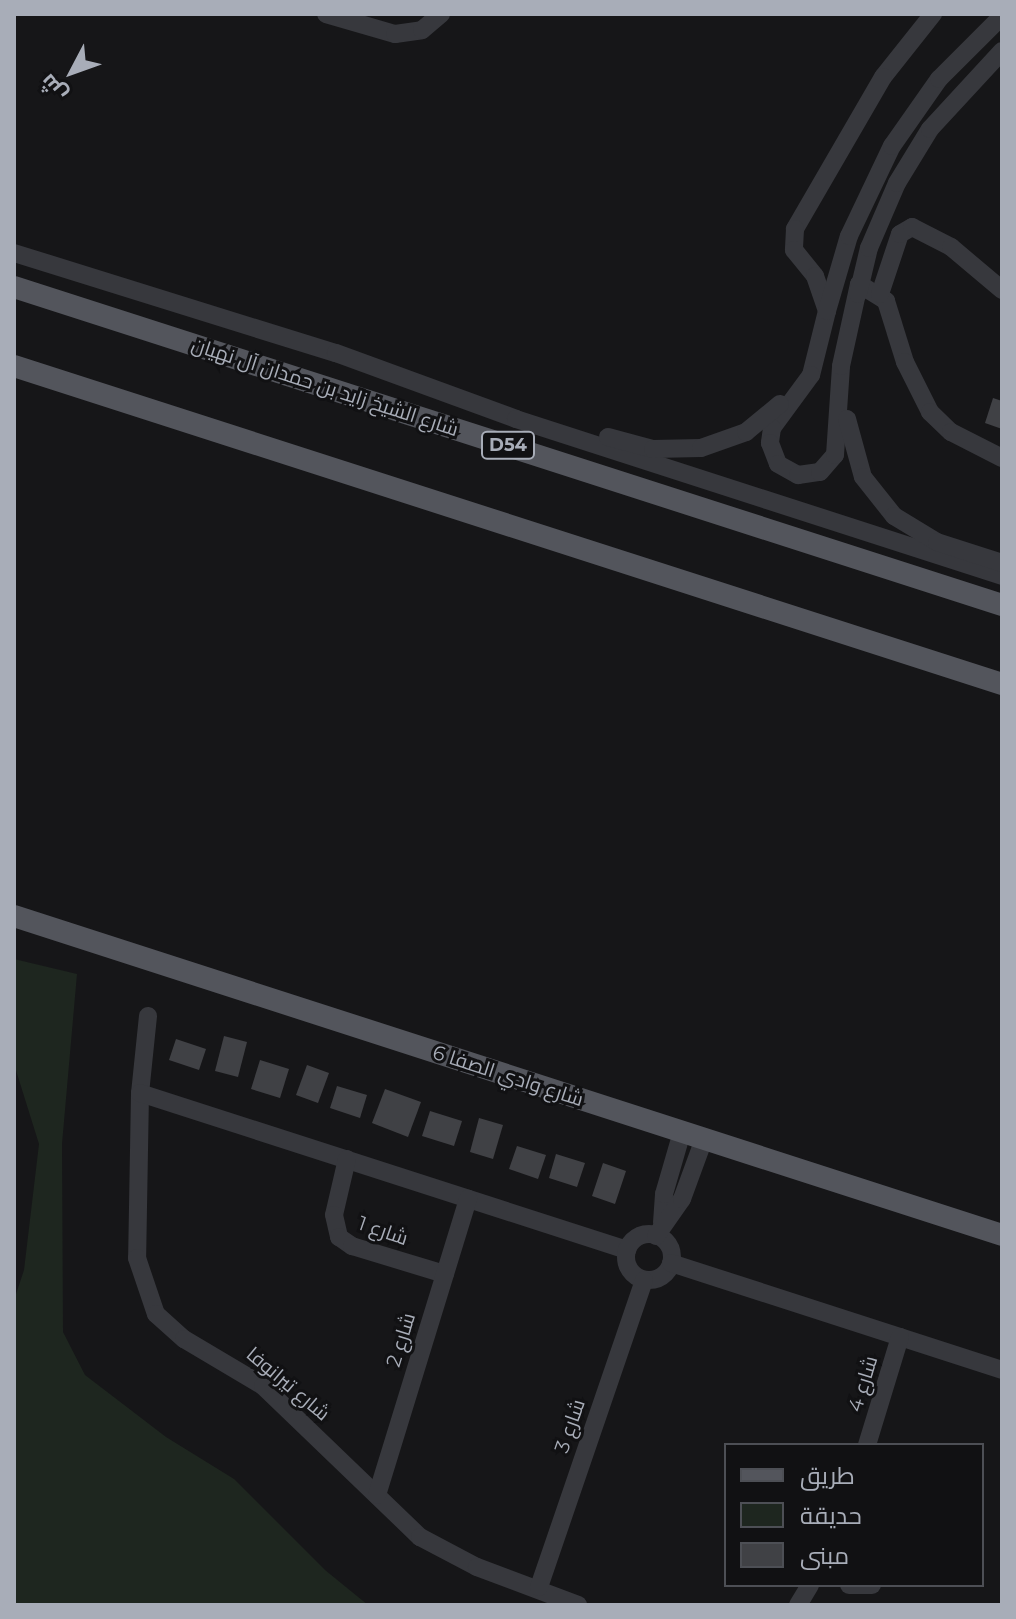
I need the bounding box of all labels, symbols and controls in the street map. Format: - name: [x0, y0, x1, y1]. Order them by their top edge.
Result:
- north arrow: [32, 32, 112, 112]
- text: ش: [34, 69, 73, 108]
- street label: شارع الشيخ زايد بن حمدان آل نهيان: [189, 332, 461, 442]
- road number: D54: [480, 431, 536, 459]
- street label: شارع وادي الصفا 6: [430, 1040, 586, 1112]
- street label: شارع 1: [355, 1211, 411, 1251]
- street label: شارع 2: [381, 1310, 421, 1370]
- street label: شارع تيرانوفا: [241, 1342, 335, 1426]
- street label: شارع 4: [843, 1353, 883, 1415]
- street label: شارع 3: [550, 1396, 590, 1456]
- legend: [724, 1443, 984, 1587]
- text: طريق: [800, 1461, 855, 1490]
- text: حديقة: [800, 1501, 862, 1530]
- text: مبنى: [800, 1541, 849, 1570]

